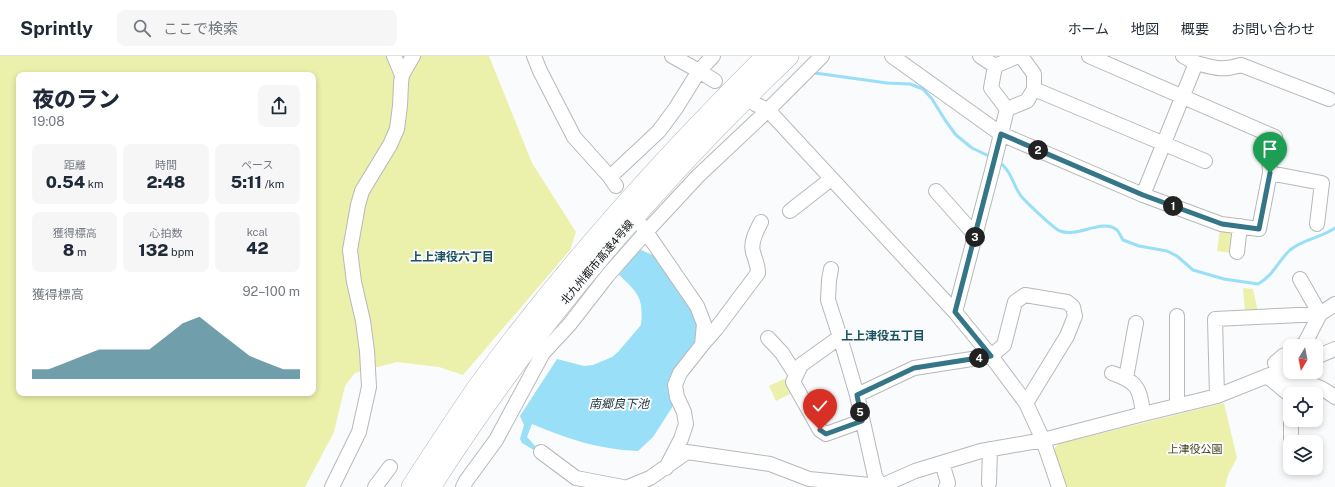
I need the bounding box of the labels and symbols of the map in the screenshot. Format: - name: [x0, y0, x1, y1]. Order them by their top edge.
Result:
- pin: [1253, 132, 1287, 173]
- pin: 2: [1028, 140, 1048, 160]
- pin: 1: [1163, 196, 1183, 216]
- street label: 北九州都市高速4号線: [558, 218, 636, 306]
- pin: 3: [965, 227, 985, 247]
- district label: 上上津役六丁目: [410, 250, 494, 264]
- district label: 上上津役五丁目: [841, 329, 925, 343]
- north arrow: [1283, 339, 1323, 379]
- pin: 4: [969, 348, 989, 368]
- pin: [803, 389, 837, 430]
- water label: 南郷良下池: [589, 397, 650, 411]
- pin: 5: [850, 402, 870, 422]
- park label: 上津役公園: [1168, 443, 1223, 455]

